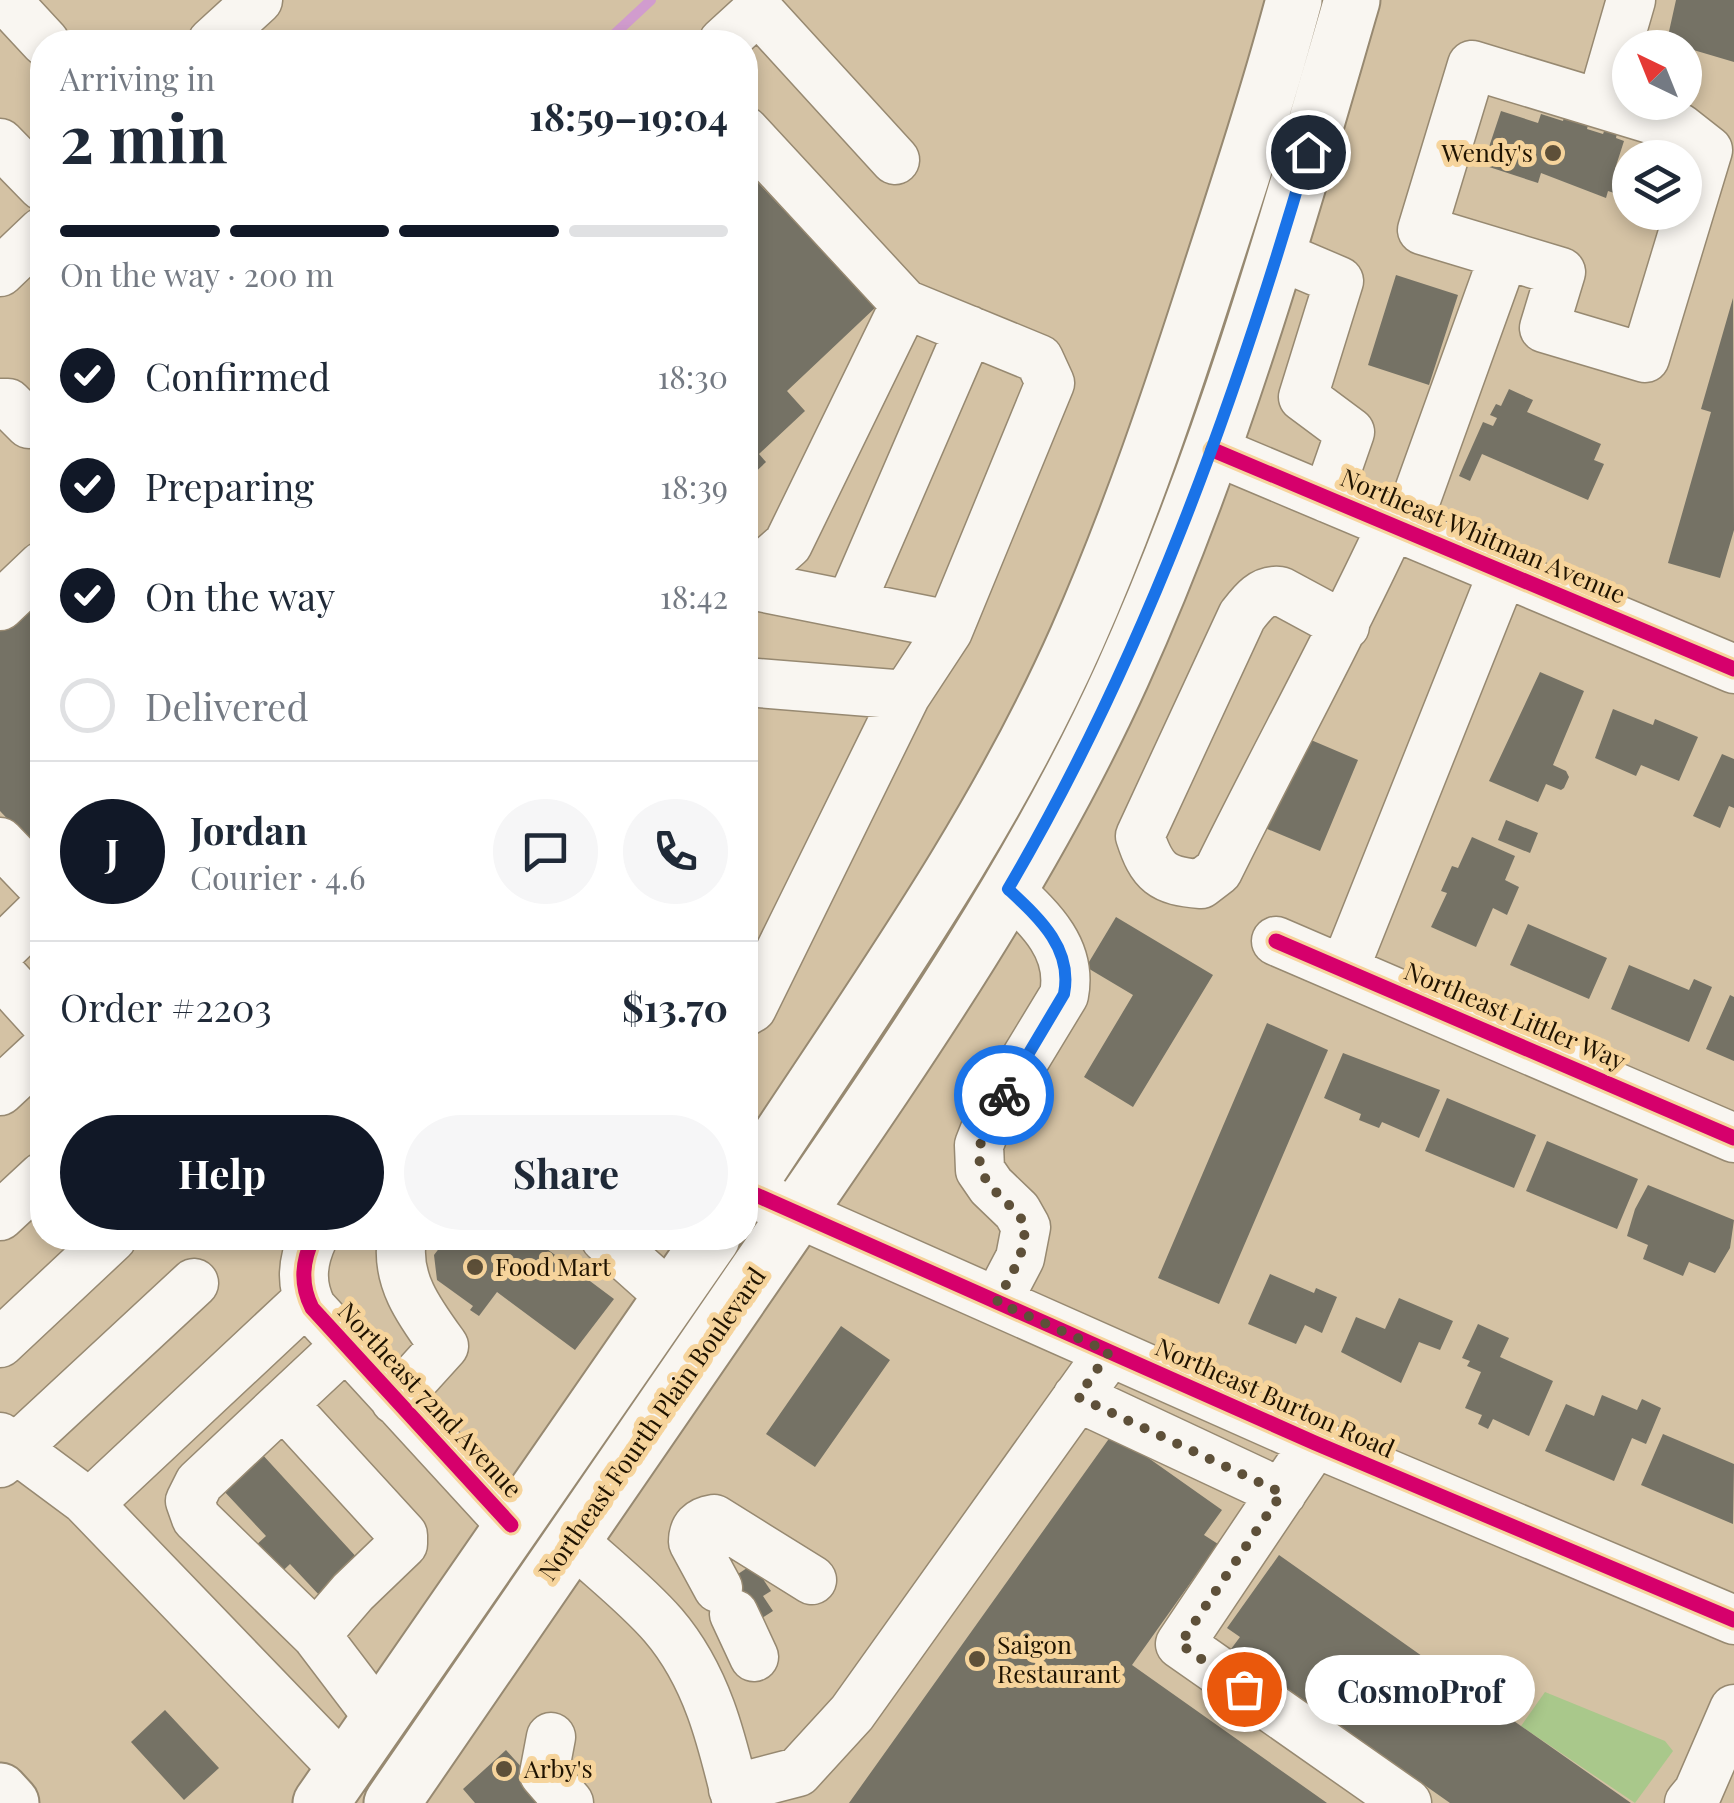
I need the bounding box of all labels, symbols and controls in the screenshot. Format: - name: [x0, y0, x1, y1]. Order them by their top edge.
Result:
- north arrow: [1612, 30, 1702, 120]
- map controls: [1612, 30, 1702, 230]
- text: Arriving in: [60, 56, 215, 99]
- text: 18:59–19:04: [529, 90, 728, 141]
- text: 2 min: [60, 93, 228, 179]
- pin: [1266, 110, 1351, 195]
- icon: home: [1281, 125, 1336, 180]
- place label: Wendy's: [1440, 135, 1533, 168]
- button: layers: [1612, 140, 1702, 230]
- marker: Wendy's: [1542, 142, 1564, 164]
- text: On the way · 200 m: [60, 252, 334, 295]
- icon: check: [60, 348, 115, 403]
- text: Confirmed: [145, 350, 330, 401]
- text: 18:30: [657, 354, 728, 397]
- icon: check: [60, 458, 115, 513]
- text: Preparing: [145, 460, 314, 511]
- street label: Northeast Whitman Avenue: [1336, 460, 1631, 610]
- text: 18:39: [660, 464, 728, 507]
- icon: check: [60, 568, 115, 623]
- text: On the way: [145, 570, 335, 621]
- text: 18:42: [660, 574, 728, 617]
- text: Delivered: [145, 680, 309, 731]
- button: chat: [493, 799, 598, 904]
- button: phone: [623, 799, 728, 904]
- text: Jordan: [190, 804, 308, 855]
- text: J: [106, 826, 119, 877]
- text: Courier · 4.6: [190, 855, 366, 898]
- street label: Northeast Littler Way: [1400, 953, 1631, 1076]
- text: Order #2203: [60, 981, 272, 1032]
- text: $13.70: [622, 981, 728, 1032]
- courier: [954, 1045, 1054, 1145]
- icon: bike: [977, 1068, 1032, 1123]
- button: Help: [60, 1115, 384, 1230]
- button: Share: [404, 1115, 728, 1230]
- place label: Food Mart: [495, 1249, 612, 1282]
- marker: Food Mart: [464, 1256, 486, 1278]
- street label: Northeast Fourth Plain Boulevard: [530, 1260, 772, 1586]
- street label: Northeast 72nd Avenue: [332, 1294, 530, 1504]
- street label: Northeast Burton Road: [1151, 1329, 1400, 1464]
- place label: Saigon Restaurant: [997, 1627, 1121, 1689]
- pin: [1202, 1647, 1287, 1732]
- marker: Saigon Restaurant: [966, 1648, 988, 1670]
- callout: CosmoProf: [1304, 1654, 1534, 1724]
- icon: bag: [1217, 1662, 1272, 1717]
- text: CosmoProf: [1337, 1668, 1503, 1711]
- place label: Arby's: [523, 1751, 593, 1784]
- marker: Arby's: [493, 1758, 515, 1780]

